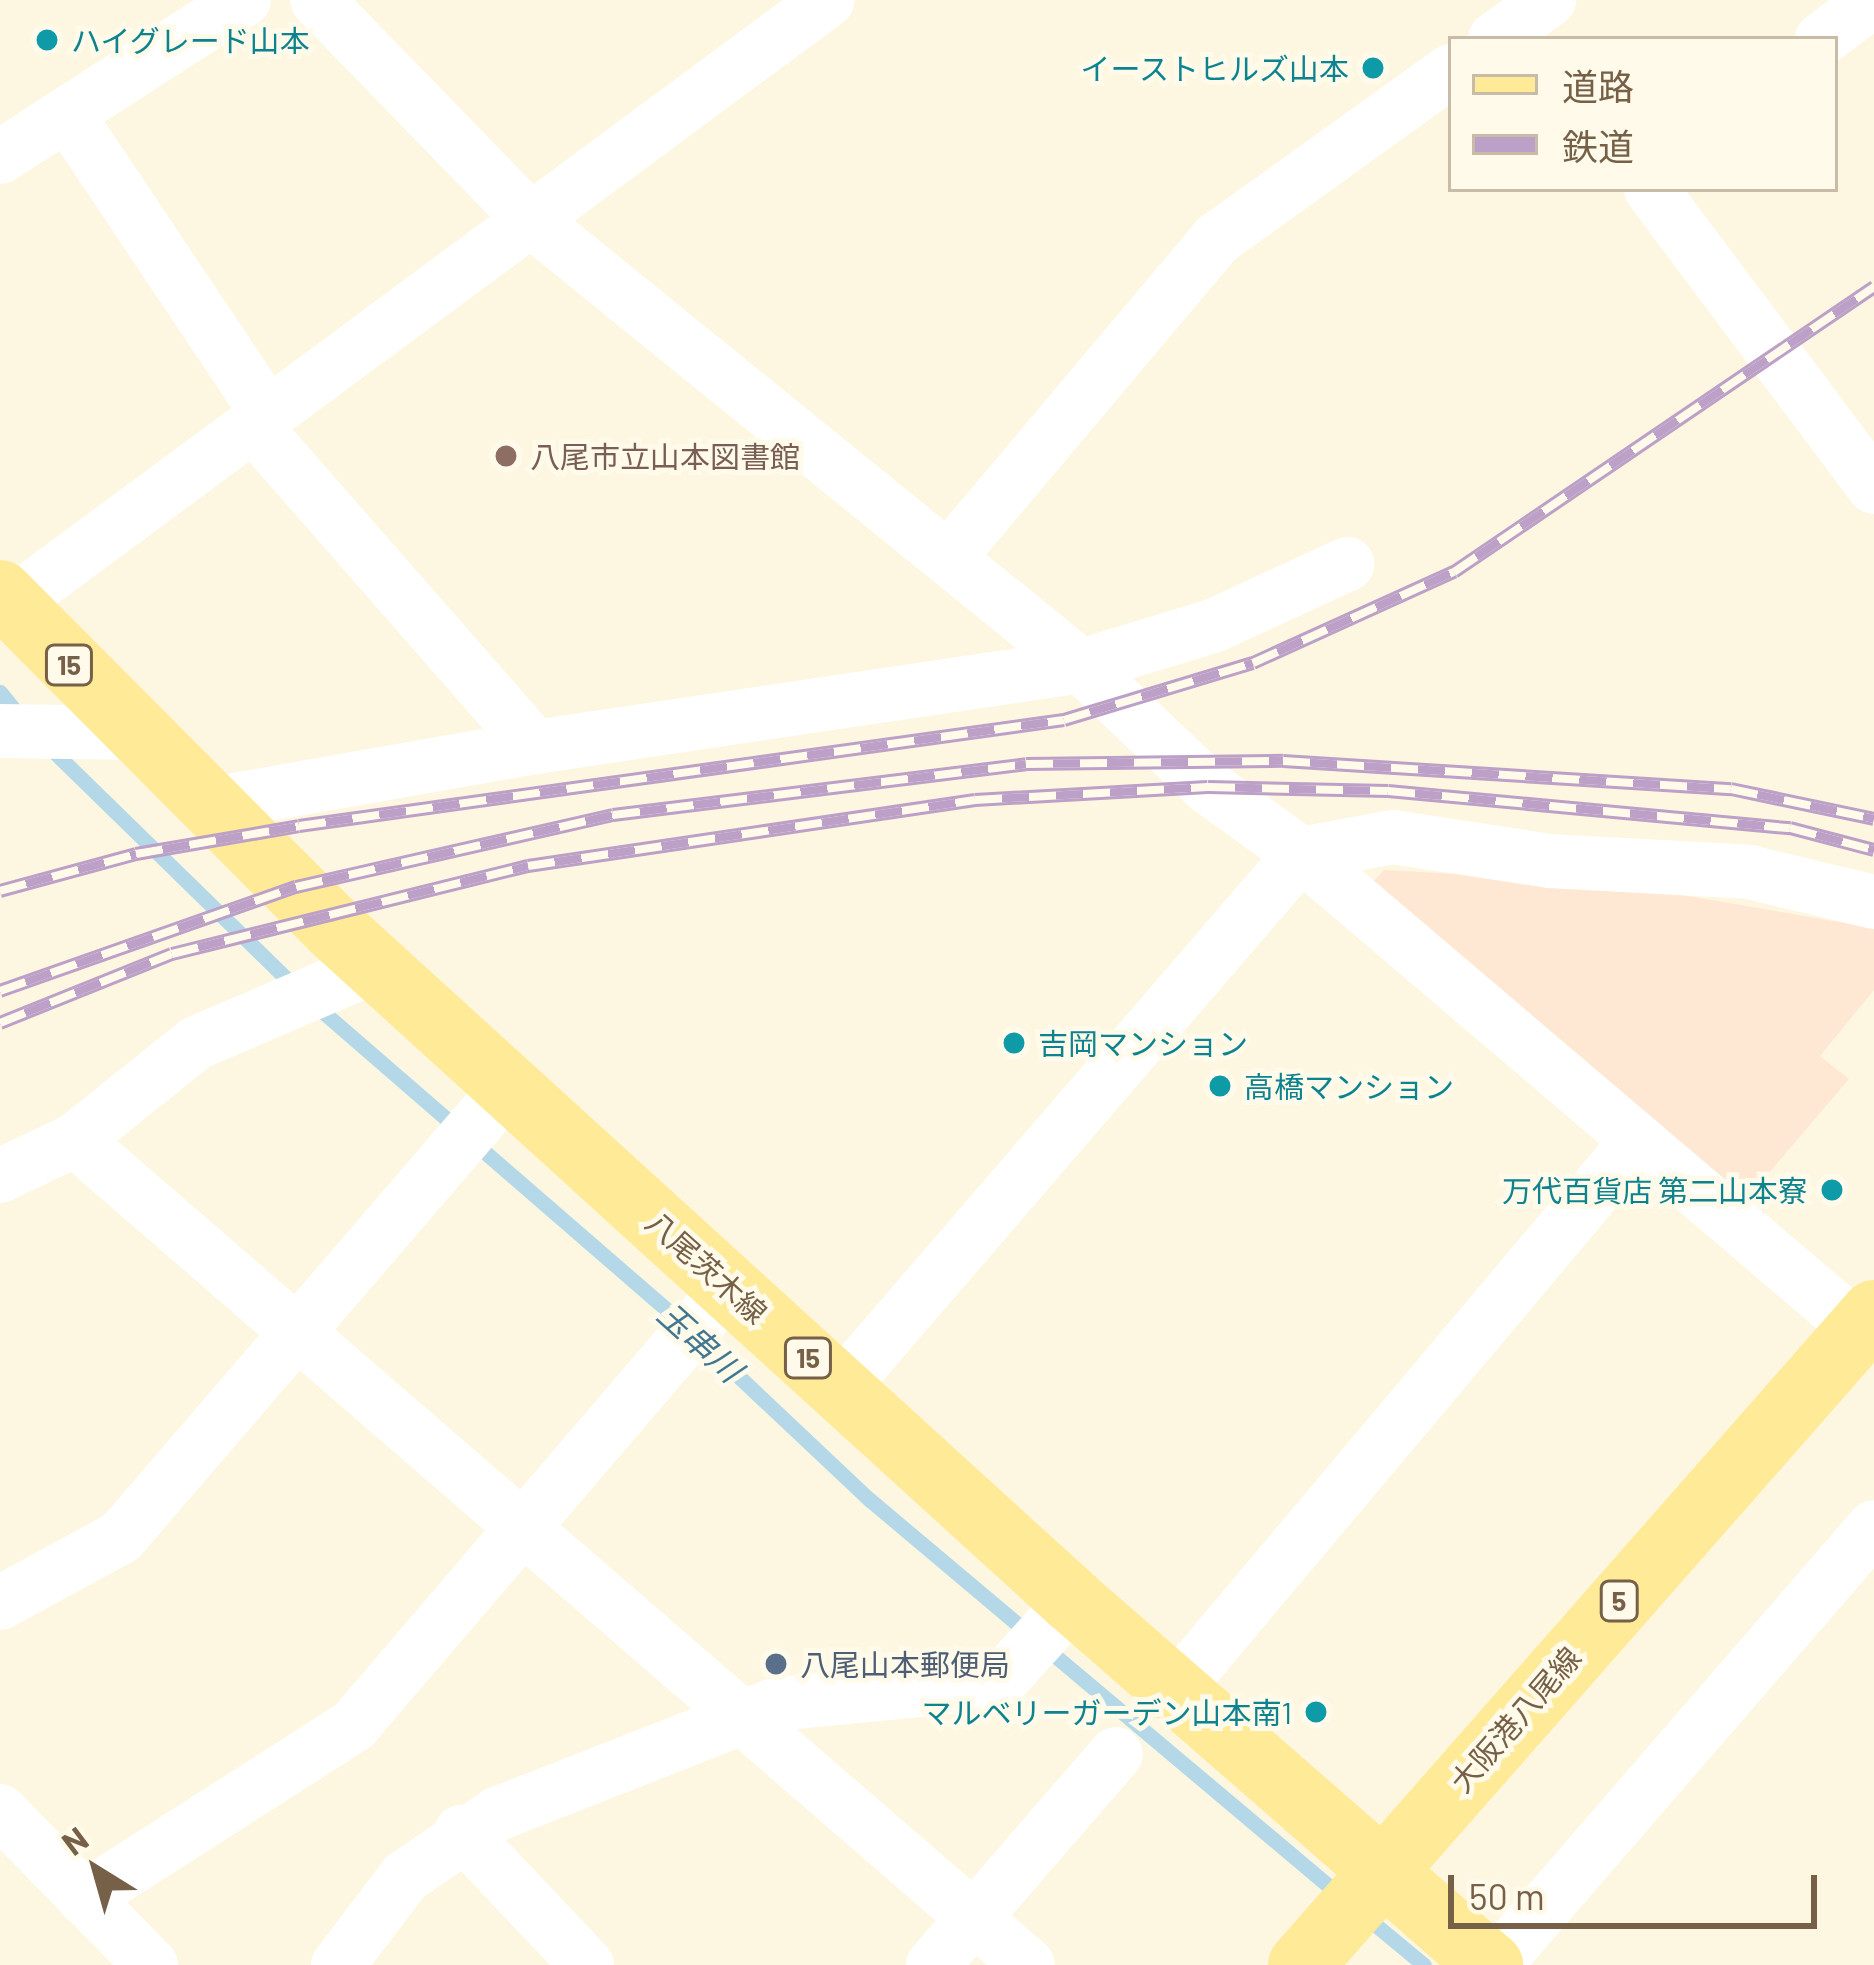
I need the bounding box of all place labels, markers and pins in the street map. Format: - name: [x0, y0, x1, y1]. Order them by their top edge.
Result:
- place label: ハイグレード山本: [71, 22, 311, 58]
- marker: ハイグレード山本: [34, 27, 60, 53]
- place label: イーストヒルズ山本: [1079, 50, 1349, 86]
- marker: イーストヒルズ山本: [1360, 55, 1386, 81]
- place label: 八尾市立山本図書館: [530, 438, 800, 474]
- marker: 八尾市立山本図書館: [493, 443, 519, 469]
- place label: 吉岡マンション: [1038, 1025, 1248, 1061]
- marker: 吉岡マンション: [1001, 1030, 1027, 1056]
- place label: 高橋マンション: [1244, 1068, 1454, 1104]
- marker: 高橋マンション: [1207, 1073, 1233, 1099]
- place label: 万代百貨店 第二山本寮: [1502, 1172, 1808, 1208]
- marker: 万代百貨店 第二山本寮: [1819, 1177, 1845, 1203]
- place label: 八尾山本郵便局: [800, 1646, 1010, 1682]
- marker: 八尾山本郵便局: [763, 1651, 789, 1677]
- place label: マルベリーガーデン山本南1: [922, 1694, 1292, 1730]
- marker: マルベリーガーデン山本南1: [1303, 1699, 1329, 1725]

